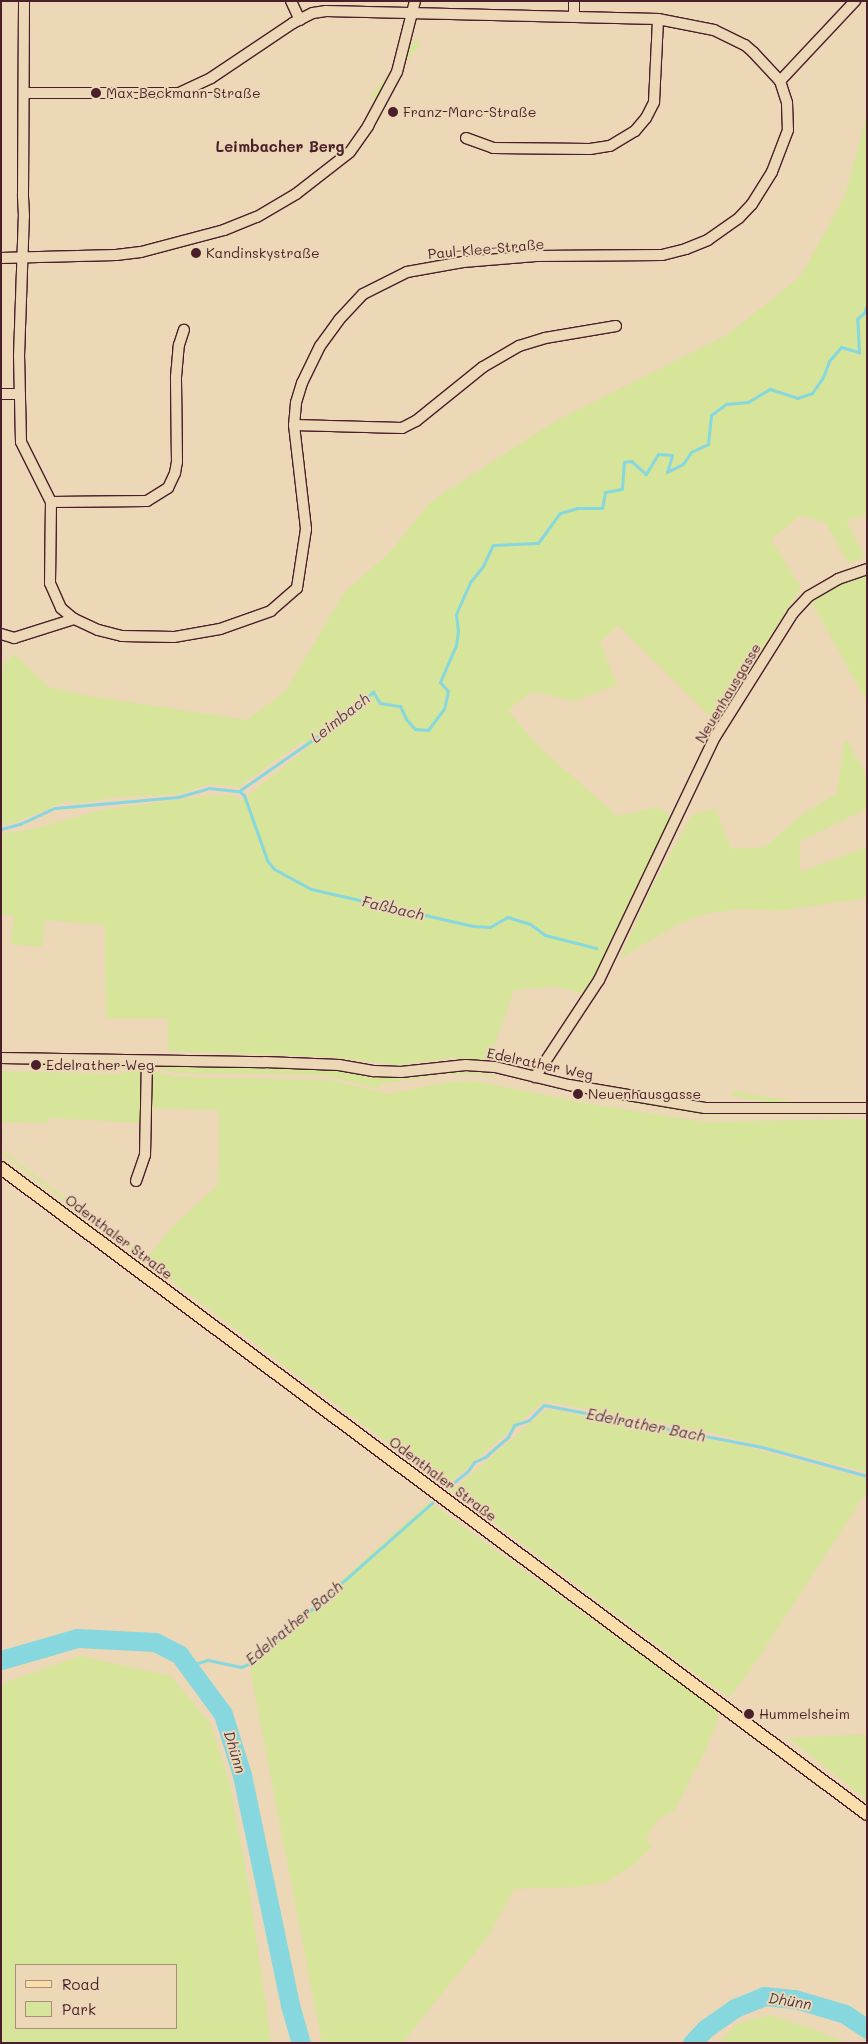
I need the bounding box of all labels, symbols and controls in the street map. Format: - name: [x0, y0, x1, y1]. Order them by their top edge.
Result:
- place label: Max-Beckmann-Straße: [106, 85, 261, 101]
- marker: Max-Beckmann-Straße: [90, 87, 102, 99]
- place label: Franz-Marc-Straße: [403, 104, 536, 120]
- marker: Franz-Marc-Straße: [387, 106, 399, 118]
- district label: Leimbacher Berg: [215, 138, 345, 156]
- street label: Paul-Klee-Straße: [427, 236, 545, 262]
- place label: Kandinskystraße: [206, 245, 320, 261]
- marker: Kandinskystraße: [190, 247, 202, 259]
- street label: Neuenhausgasse: [692, 640, 764, 746]
- water label: Leimbach: [307, 689, 373, 747]
- water label: Faßbach: [360, 892, 426, 924]
- street label: Edelrather Weg: [485, 1045, 595, 1083]
- place label: Edelrather Weg: [46, 1057, 154, 1073]
- marker: Edelrather Weg: [30, 1059, 42, 1071]
- place label: Neuenhausgasse: [588, 1086, 701, 1102]
- marker: Neuenhausgasse: [572, 1088, 584, 1100]
- street label: Odenthaler Straße: [62, 1191, 176, 1283]
- water label: Edelrather Bach: [585, 1405, 707, 1445]
- street label: Odenthaler Straße: [386, 1433, 500, 1525]
- water label: Edelrather Bach: [242, 1577, 346, 1669]
- place label: Hummelsheim: [759, 1706, 850, 1722]
- marker: Hummelsheim: [743, 1708, 755, 1720]
- water label: Dhünn: [220, 1729, 250, 1775]
- legend: [15, 1964, 178, 2029]
- text: Road: [62, 1974, 99, 1994]
- water label: Dhünn: [767, 1989, 813, 2013]
- text: Park: [62, 1999, 96, 2019]

